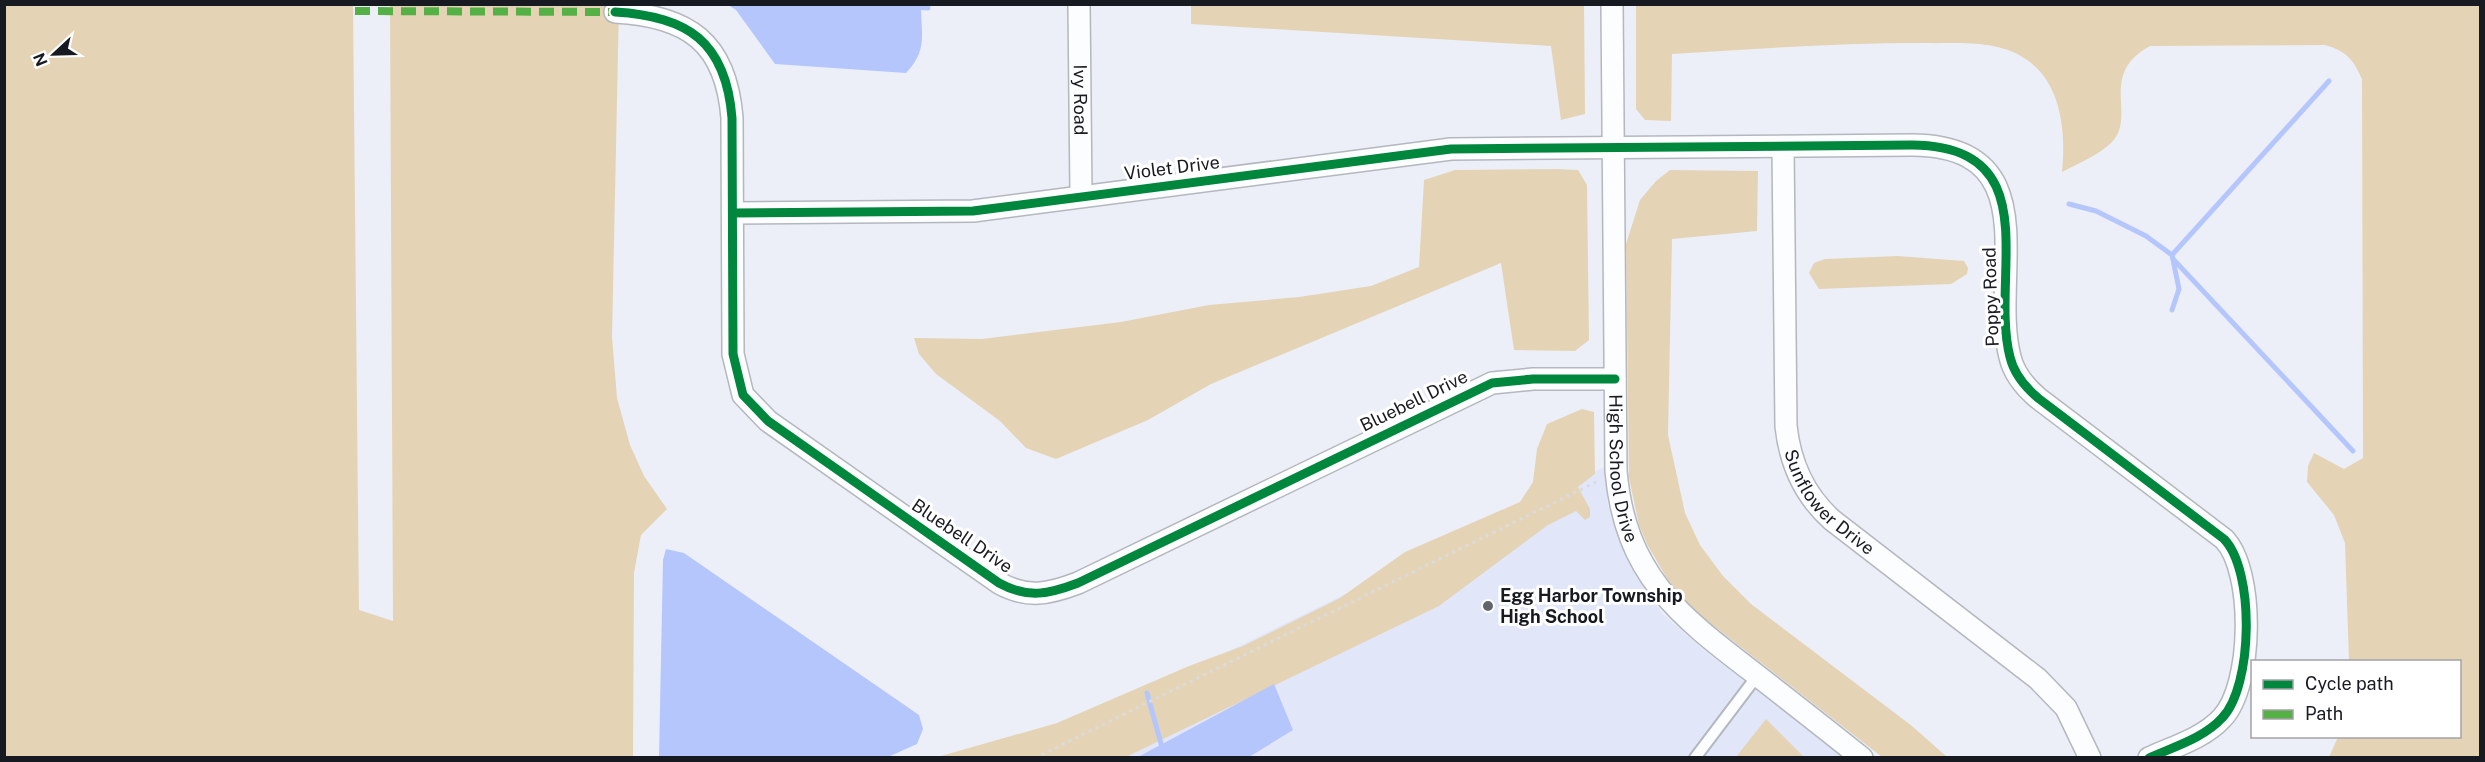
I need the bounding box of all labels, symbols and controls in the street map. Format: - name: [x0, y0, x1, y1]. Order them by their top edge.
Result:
- north arrow: [24, 24, 84, 84]
- text: N: [29, 50, 52, 69]
- street label: Ivy Road: [1070, 64, 1091, 136]
- street label: Violet Drive: [1123, 151, 1221, 184]
- street label: Poppy Road: [1978, 247, 2003, 347]
- street label: Bluebell Drive: [1357, 365, 1471, 436]
- street label: High School Drive: [1605, 394, 1642, 545]
- street label: Sunflower Drive: [1780, 447, 1879, 559]
- street label: Bluebell Drive: [908, 494, 1017, 577]
- place label: Egg Harbor Township High School: [1500, 585, 1683, 627]
- marker: Egg Harbor Township High School: [1481, 599, 1495, 613]
- legend: [2251, 660, 2461, 738]
- text: Cycle path: [2305, 673, 2394, 694]
- text: Path: [2305, 703, 2343, 724]

